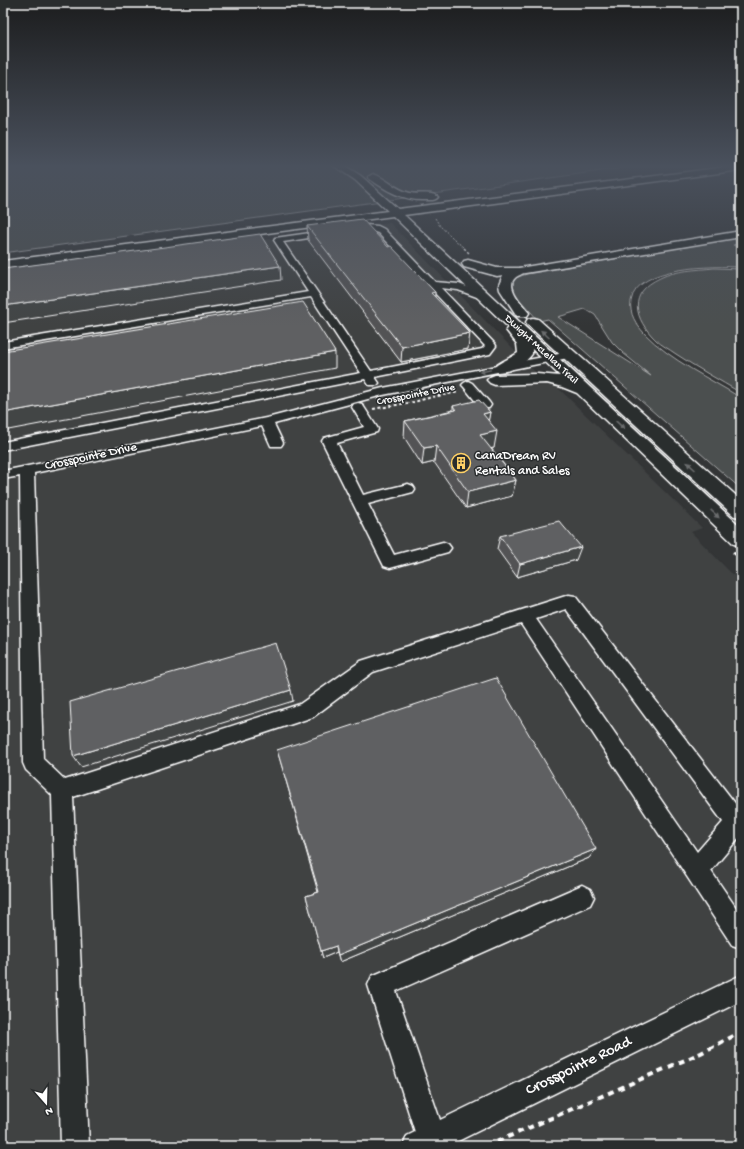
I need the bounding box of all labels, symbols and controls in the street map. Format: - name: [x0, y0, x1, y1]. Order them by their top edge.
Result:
- street label: Dwight McLellan Trail: [501, 312, 581, 388]
- one-way arrow: [540, 329, 550, 338]
- one-way arrow: [479, 369, 491, 375]
- street label: Crosspointe Drive: [376, 381, 456, 408]
- one-way arrow: [615, 420, 625, 430]
- street label: Crosspointe Drive: [44, 440, 139, 474]
- place label: CanaDream RV Rentals and Sales: [475, 449, 571, 479]
- building icon: CanaDream RV Rentals and Sales: [450, 452, 472, 474]
- one-way arrow: [686, 462, 696, 471]
- one-way arrow: [710, 509, 719, 518]
- street label: Crosspointe Road: [523, 1033, 636, 1101]
- north arrow: [26, 1083, 66, 1123]
- text: N: [43, 1104, 54, 1117]

